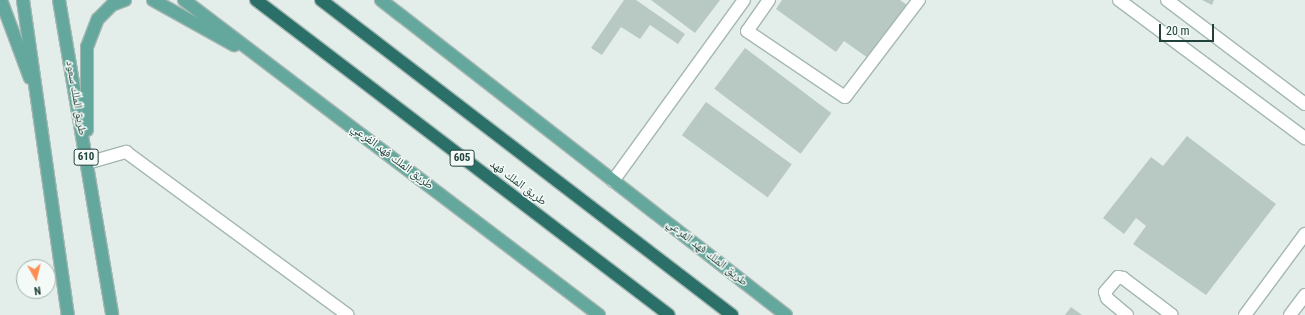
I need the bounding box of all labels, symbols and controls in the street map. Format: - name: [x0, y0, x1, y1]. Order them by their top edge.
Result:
- scale bar: [1161, 16, 1216, 42]
- text: 20 m: [1166, 24, 1190, 38]
- street label: طريق الملك سعود: [62, 59, 90, 137]
- street label: طريق الملك فهد الفرعي: [348, 121, 436, 193]
- road number: 610: [73, 148, 99, 166]
- road number: 605: [449, 149, 475, 167]
- street label: طريق الملك فهد: [487, 157, 549, 209]
- street label: طريق الملك فهد الفرعي: [663, 217, 751, 289]
- north arrow: [16, 259, 56, 299]
- text: N: [33, 283, 42, 297]

